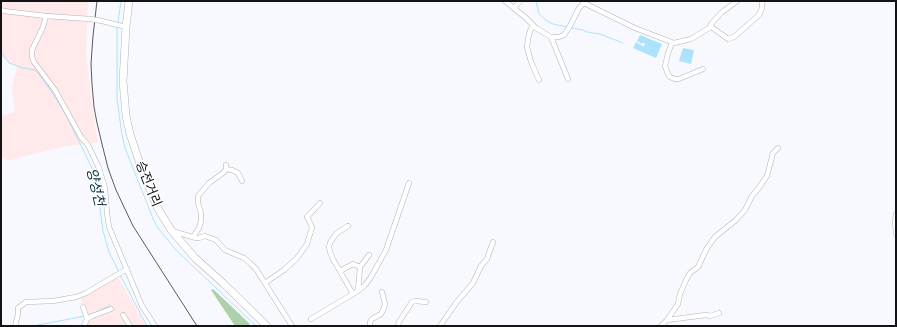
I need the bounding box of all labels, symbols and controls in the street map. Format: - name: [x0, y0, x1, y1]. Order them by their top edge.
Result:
- street label: 승전거리: [132, 159, 164, 209]
- water label: 양성천: [82, 166, 108, 208]

